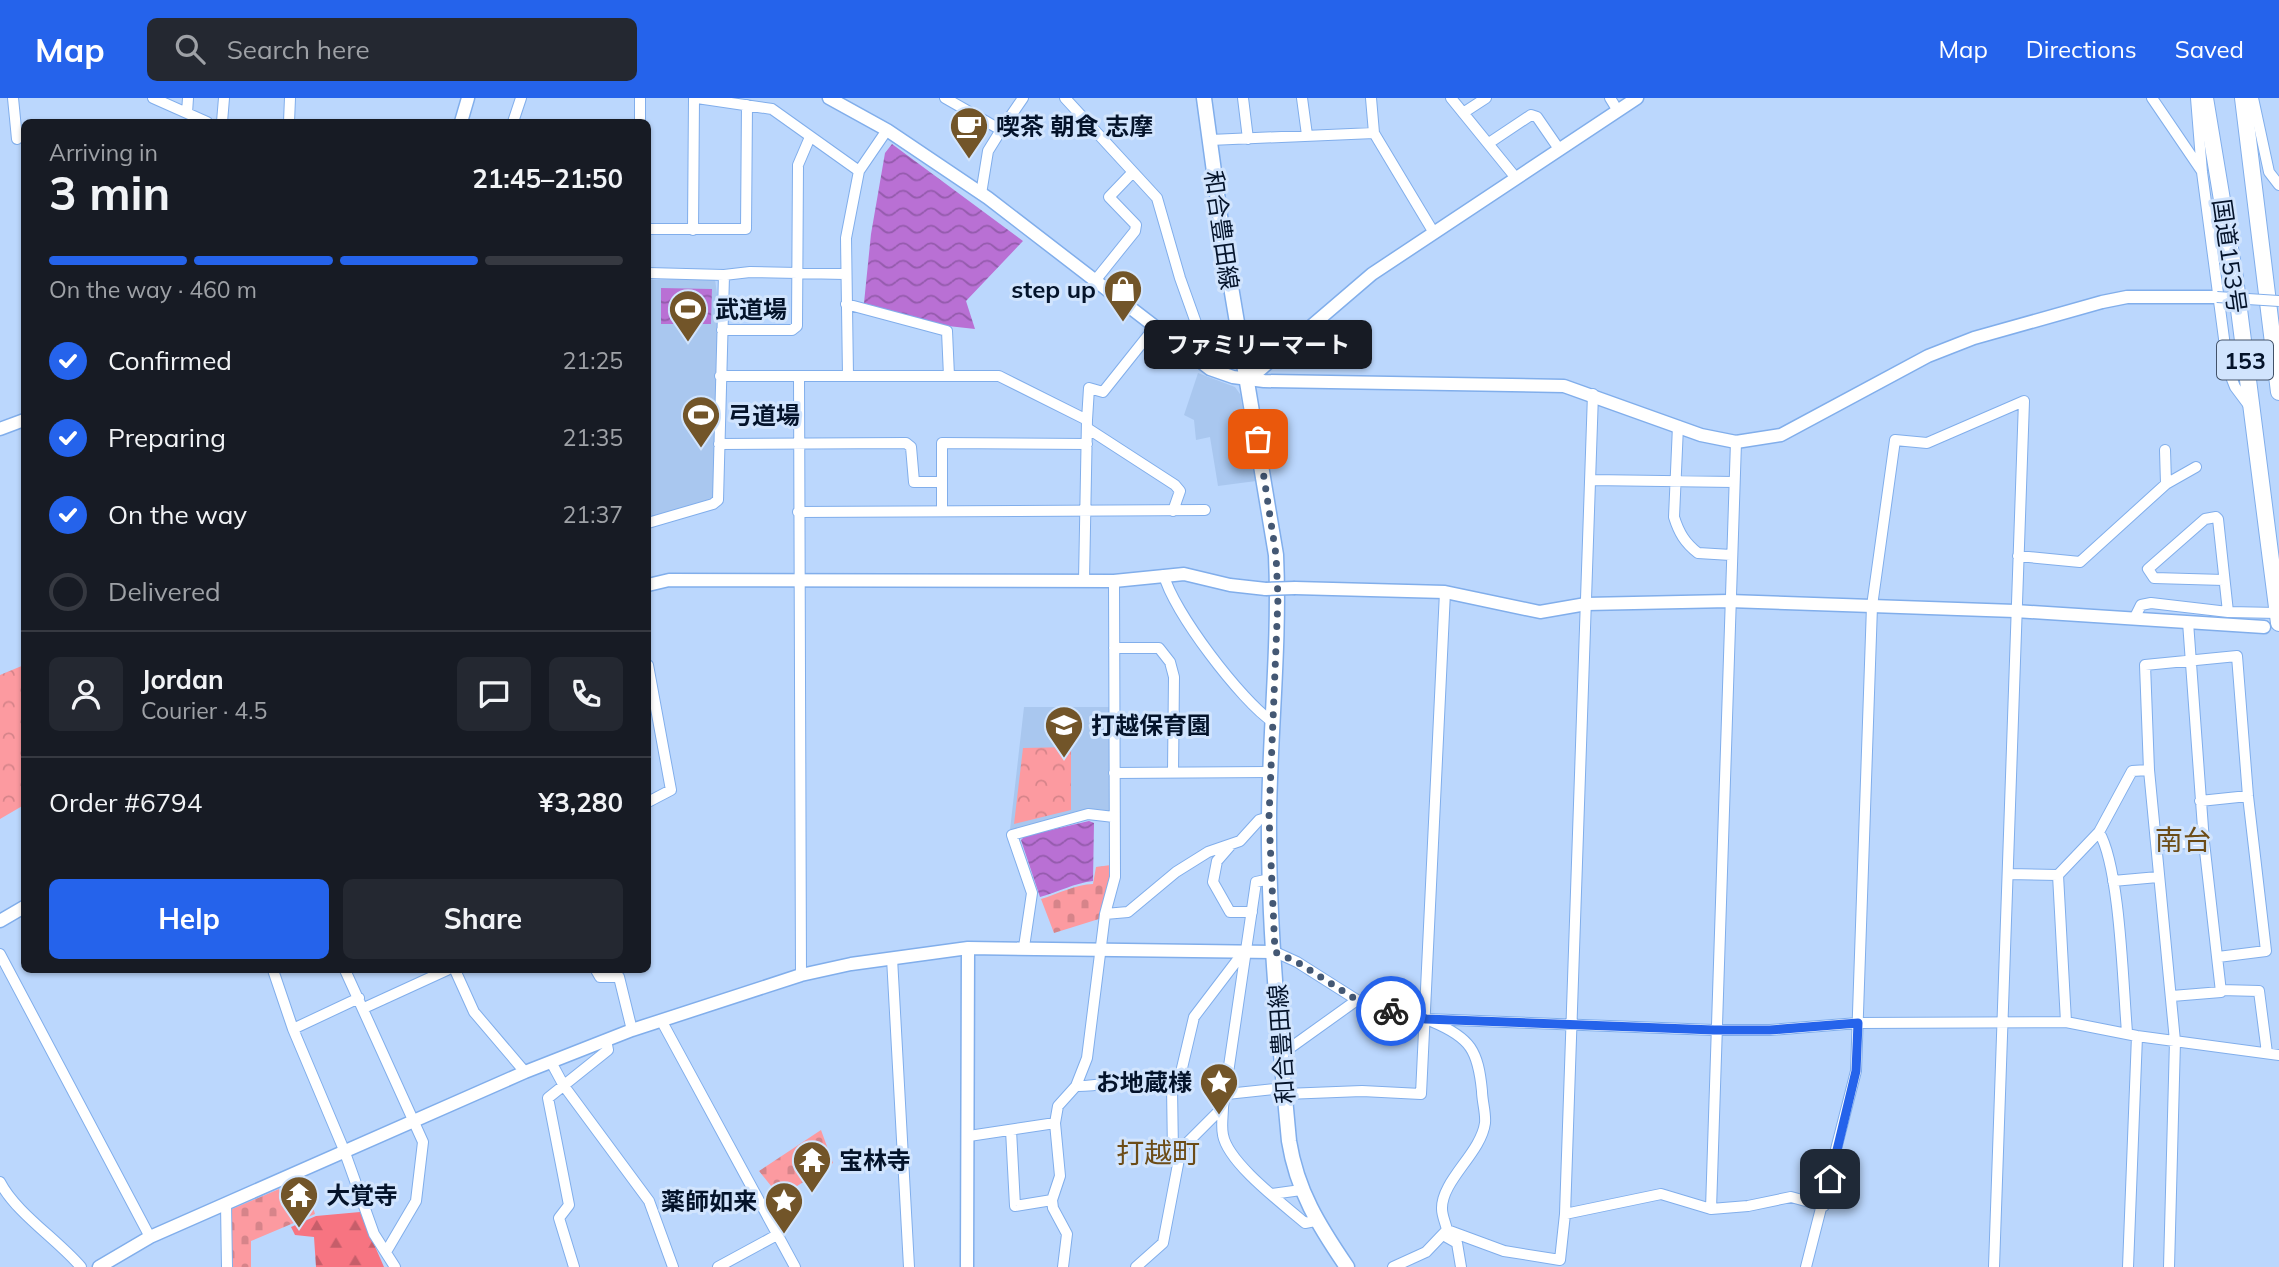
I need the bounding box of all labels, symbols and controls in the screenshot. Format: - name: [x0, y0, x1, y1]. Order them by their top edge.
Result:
- search box: [147, 18, 637, 81]
- text: Map: [35, 29, 105, 70]
- icon: search: [171, 30, 209, 68]
- text: Search here: [227, 33, 370, 66]
- text: Map: [1938, 34, 1988, 64]
- text: Directions: [2026, 34, 2137, 64]
- text: Saved: [2175, 34, 2244, 64]
- cafe icon: 喫茶 朝食 志摩: [948, 105, 990, 160]
- place label: 喫茶 朝食 志摩: [996, 111, 1153, 141]
- text: Arriving in: [49, 138, 158, 167]
- text: 21:45–21:50: [472, 162, 623, 195]
- text: 3 min: [49, 164, 170, 222]
- street label: 和合豊田線: [1199, 168, 1245, 292]
- street label: 国道153号: [2207, 197, 2253, 315]
- shop icon: step up: [1102, 268, 1144, 323]
- place label: step up: [1011, 274, 1096, 304]
- text: On the way · 460 m: [49, 275, 257, 304]
- sports icon: 武道場: [667, 288, 709, 343]
- place label: 武道場: [715, 294, 787, 324]
- callout: ファミリーマート: [1144, 320, 1372, 369]
- text: ファミリーマート: [1166, 330, 1350, 359]
- road number: 153: [2217, 341, 2273, 380]
- icon: check: [49, 342, 87, 380]
- text: Confirmed: [108, 344, 232, 377]
- text: 21:25: [563, 346, 623, 375]
- sports icon: 弓道場: [680, 394, 722, 449]
- place label: 弓道場: [728, 400, 800, 430]
- pin: [1228, 409, 1288, 469]
- icon: check: [49, 419, 87, 457]
- icon: bag: [1239, 420, 1277, 458]
- text: Preparing: [108, 421, 226, 454]
- text: 21:35: [563, 423, 623, 452]
- icon: check: [49, 496, 87, 534]
- text: On the way: [108, 498, 247, 531]
- text: 21:37: [563, 500, 623, 529]
- text: Delivered: [108, 575, 221, 608]
- button: person: [49, 657, 123, 731]
- button: chat: [457, 657, 531, 731]
- button: phone: [549, 657, 623, 731]
- text: Jordan: [141, 663, 224, 696]
- text: Courier · 4.5: [141, 696, 267, 725]
- school or university icon: 打越保育園: [1043, 704, 1085, 759]
- place label: 打越保育園: [1091, 710, 1211, 740]
- text: Order #6794: [49, 786, 202, 819]
- text: ¥3,280: [539, 786, 623, 819]
- district label: 南台: [2155, 822, 2211, 857]
- button: Help: [49, 879, 329, 959]
- button: Share: [343, 879, 623, 959]
- courier: [1356, 976, 1426, 1046]
- street label: 和合豊田線: [1262, 983, 1300, 1105]
- icon: bike: [1372, 992, 1410, 1030]
- place icon: お地蔵様: [1198, 1061, 1240, 1116]
- place label: お地蔵様: [1096, 1067, 1192, 1097]
- district label: 打越町: [1116, 1135, 1200, 1170]
- temple icon: 宝林寺: [791, 1139, 833, 1194]
- place label: 宝林寺: [839, 1145, 911, 1175]
- pin: [1800, 1149, 1860, 1209]
- icon: home: [1811, 1160, 1849, 1198]
- temple icon: 大覚寺: [278, 1174, 320, 1229]
- place label: 大覚寺: [326, 1180, 398, 1210]
- place icon: 薬師如来: [763, 1180, 805, 1235]
- place label: 薬師如来: [661, 1186, 757, 1216]

